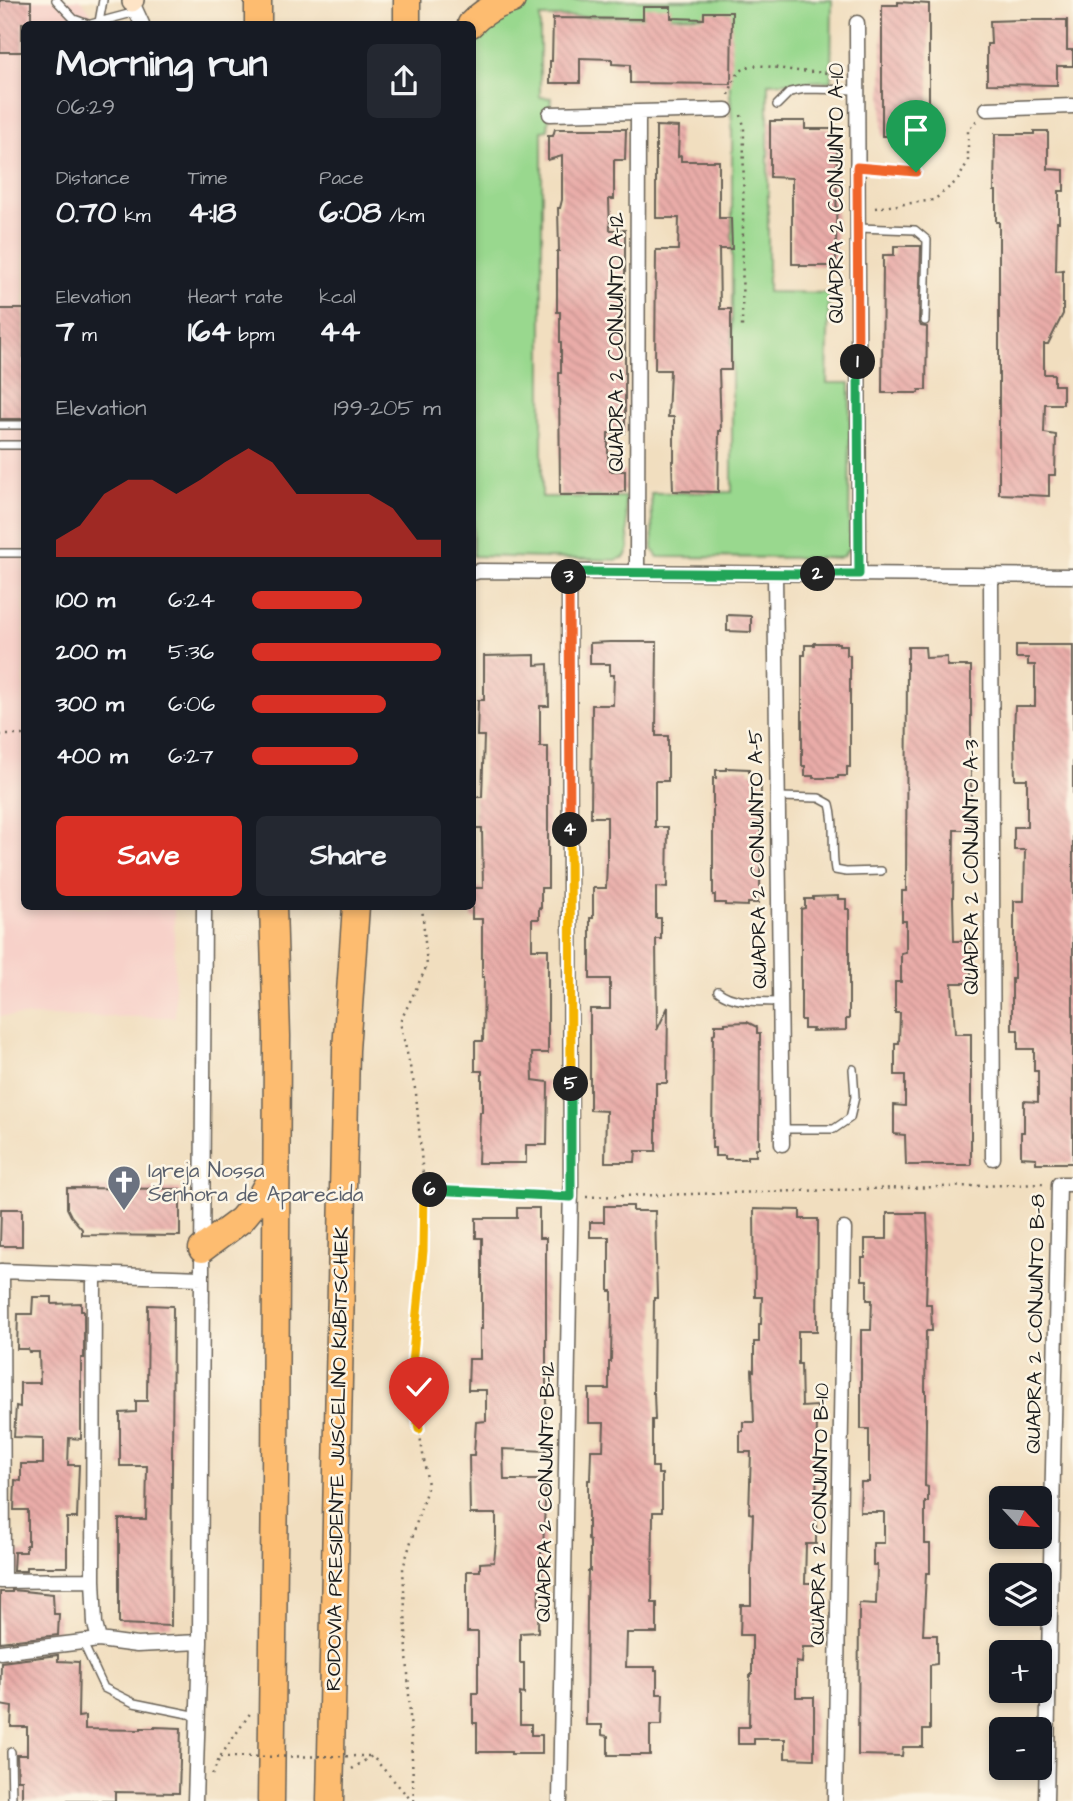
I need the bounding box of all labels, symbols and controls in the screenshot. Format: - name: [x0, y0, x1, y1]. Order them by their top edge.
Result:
- text: Morning run: [56, 39, 268, 91]
- button: share: [367, 44, 441, 118]
- street label: QUADRA 2 CONJUNTO A-10: [822, 63, 851, 323]
- text: 06:29: [56, 91, 115, 123]
- pin: [886, 100, 946, 172]
- icon: arrive: [897, 111, 935, 149]
- text: Distance: [56, 165, 130, 192]
- text: Time: [188, 165, 227, 192]
- text: Pace: [319, 165, 363, 192]
- text: 0.70: [56, 192, 117, 234]
- text: 4:18: [188, 192, 236, 234]
- text: 6:08: [319, 192, 382, 234]
- text: km: [117, 203, 151, 230]
- text: /km: [382, 203, 424, 230]
- street label: QUADRA 2 CONJUNTO A-12: [602, 212, 631, 472]
- text: Elevation: [56, 284, 131, 311]
- text: Heart rate: [188, 284, 283, 311]
- text: kcal: [319, 284, 356, 311]
- text: 7: [56, 311, 74, 353]
- text: 164: [188, 311, 231, 353]
- text: 44: [319, 311, 360, 353]
- text: m: [74, 322, 97, 349]
- text: bpm: [231, 322, 274, 349]
- pin: 1: [840, 344, 876, 380]
- text: 1: [856, 348, 859, 375]
- text: Elevation: [56, 392, 147, 424]
- text: 199–205 m: [334, 392, 441, 424]
- pin: 2: [800, 556, 836, 592]
- pin: 3: [552, 560, 586, 594]
- text: 2: [812, 560, 823, 587]
- text: 3: [564, 563, 573, 590]
- text: 100 m: [56, 584, 115, 616]
- text: 6:24: [168, 584, 215, 616]
- text: 200 m: [56, 636, 125, 668]
- text: 5:36: [168, 636, 214, 668]
- text: 300 m: [56, 688, 124, 720]
- text: 6:06: [168, 688, 215, 720]
- street label: QUADRA 2 CONJUNTO A-5: [741, 729, 774, 989]
- street label: QUADRA 2 CONJUNTO A-3: [957, 739, 986, 995]
- text: 400 m: [56, 740, 128, 772]
- text: 6:27: [168, 740, 214, 772]
- pin: 4: [552, 812, 588, 848]
- button: Save: [56, 816, 242, 896]
- button: Share: [256, 816, 441, 896]
- text: 4: [563, 816, 576, 843]
- pin: 5: [554, 1066, 588, 1102]
- text: 5: [564, 1070, 577, 1097]
- place label: Igreja Nossa Senhora de Aparecida: [148, 1156, 364, 1210]
- church icon: Igreja Nossa Senhora de Aparecida: [105, 1163, 143, 1212]
- pin: 6: [412, 1172, 448, 1208]
- text: 6: [424, 1176, 435, 1203]
- street label: QUADRA 2 CONJUNTO B-8: [1019, 1193, 1052, 1454]
- street label: RODOVIA PRESIDENTE JUSCELINO KUBITSCHEK: [319, 1226, 356, 1691]
- pin: [389, 1357, 449, 1429]
- street label: QUADRA 2 CONJUNTO B-12: [529, 1361, 562, 1623]
- icon: check: [400, 1368, 438, 1406]
- street label: QUADRA 2 CONJUNTO B-10: [803, 1383, 836, 1645]
- north arrow: [989, 1486, 1052, 1549]
- map controls: [989, 1486, 1052, 1780]
- button: layers: [989, 1563, 1052, 1626]
- button: +: [989, 1640, 1052, 1703]
- button: −: [989, 1717, 1052, 1780]

